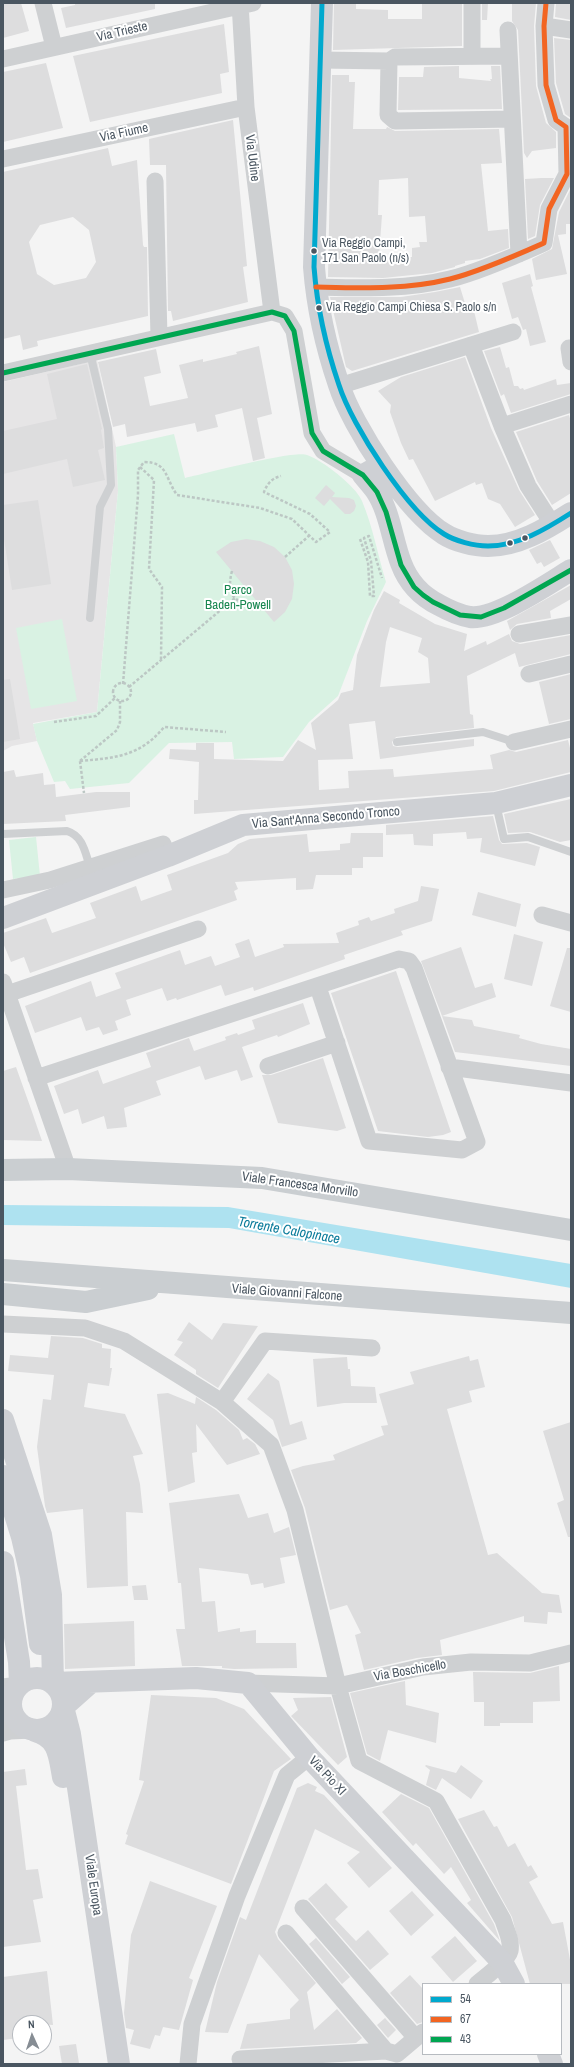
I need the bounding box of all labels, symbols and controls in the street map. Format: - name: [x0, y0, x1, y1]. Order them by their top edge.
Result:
- street label: Via Trieste: [95, 19, 149, 45]
- street label: Via Fiume: [98, 120, 150, 146]
- street label: Via Udine: [241, 134, 263, 182]
- place label: Via Reggio Campi, 171 San Paolo (n/s): [322, 237, 409, 265]
- marker: Via Reggio Campi, 171 San Paolo (n/s): [309, 246, 319, 256]
- place label: Via Reggio Campi Chiesa S. Paolo s/n: [326, 301, 496, 315]
- marker: Via Reggio Campi Chiesa S. Paolo s/n: [314, 303, 324, 313]
- unlabelled marker: [520, 533, 530, 543]
- unlabelled marker: [505, 538, 515, 548]
- park label: Parco Baden-Powell: [205, 583, 271, 614]
- street label: Via Sant'Anna Secondo Tronco: [251, 804, 401, 832]
- street label: Viale Francesca Morvillo: [241, 1169, 359, 1201]
- water label: Torrente Calopinace: [237, 1214, 341, 1248]
- street label: Viale Giovanni Falcone: [231, 1281, 343, 1305]
- street label: Via Boschicello: [373, 1657, 447, 1685]
- street label: Via Pio XI: [305, 1753, 349, 1799]
- street label: Viale Europa: [81, 1853, 105, 1917]
- legend: [422, 1983, 562, 2055]
- text: 54: [460, 1991, 471, 2007]
- text: 67: [460, 2011, 471, 2027]
- north arrow: [12, 2015, 52, 2055]
- text: N: [28, 2017, 35, 2031]
- text: 43: [460, 2031, 471, 2047]

